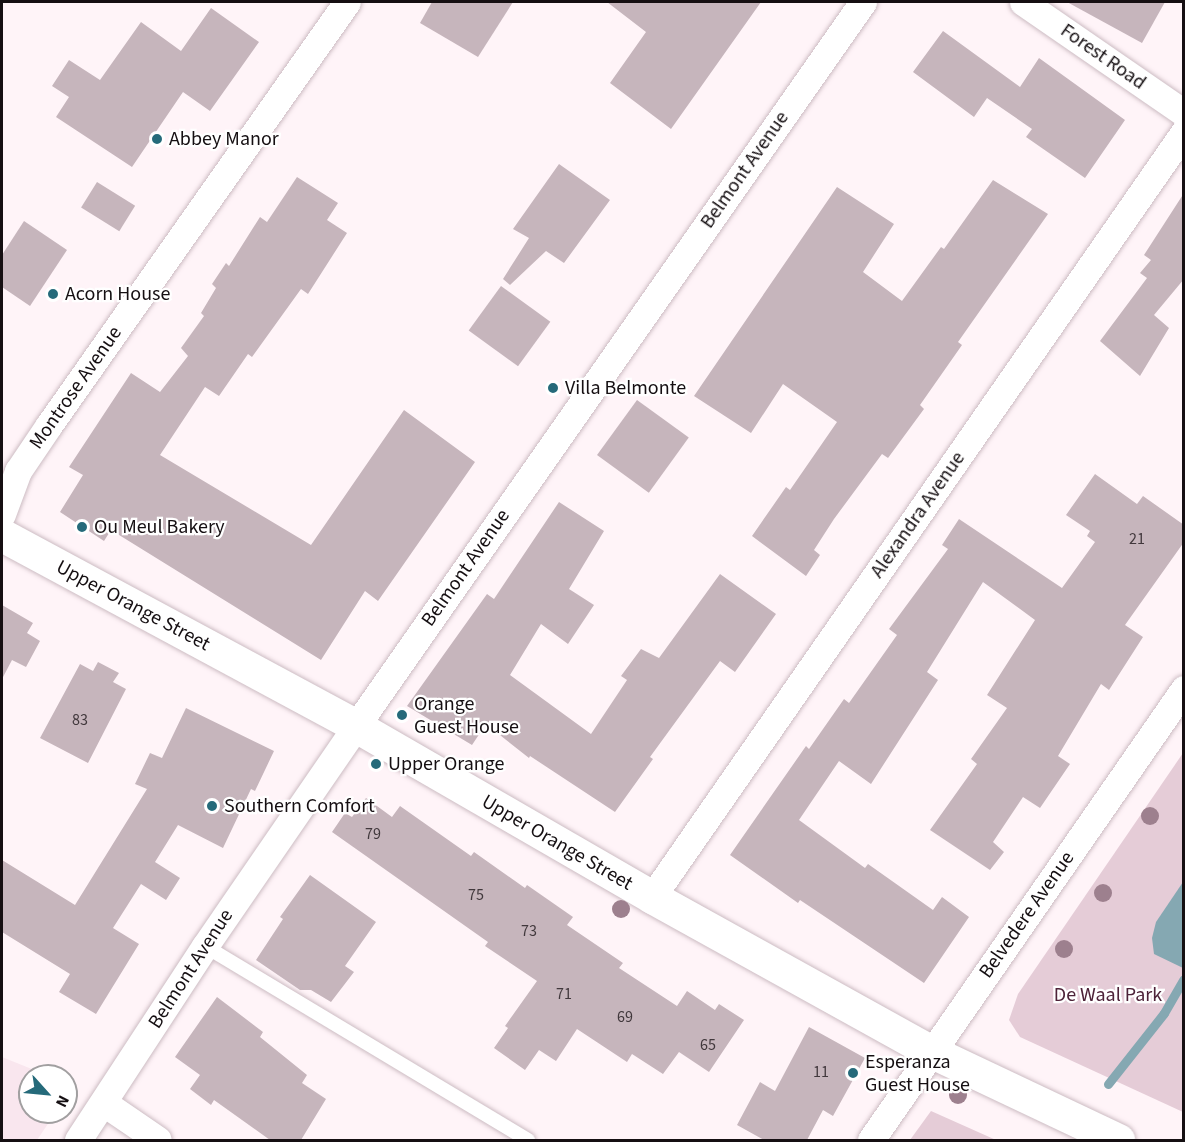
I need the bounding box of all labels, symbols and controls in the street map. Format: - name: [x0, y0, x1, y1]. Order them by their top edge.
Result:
- street label: Forest Road: [1056, 19, 1150, 95]
- street label: Belmont Avenue: [696, 107, 794, 233]
- place label: Abbey Manor: [169, 127, 279, 151]
- marker: Abbey Manor: [150, 132, 164, 146]
- place label: Acorn House: [65, 282, 170, 306]
- marker: Acorn House: [46, 287, 60, 301]
- street label: Montrose Avenue: [25, 322, 127, 454]
- place label: Villa Belmonte: [565, 376, 686, 400]
- marker: Villa Belmonte: [546, 381, 560, 395]
- street label: Alexandra Avenue: [866, 447, 970, 583]
- street label: Belmont Avenue: [417, 505, 515, 631]
- place label: Ou Meul Bakery: [94, 515, 225, 539]
- marker: Ou Meul Bakery: [75, 520, 89, 534]
- house number: 21: [1129, 529, 1145, 549]
- street label: Upper Orange Street: [52, 555, 214, 657]
- place label: Orange Guest House: [414, 692, 519, 739]
- marker: Orange Guest House: [395, 708, 409, 722]
- house number: 83: [72, 710, 88, 730]
- place label: Upper Orange: [388, 752, 504, 776]
- marker: Upper Orange: [369, 757, 383, 771]
- street label: Upper Orange Street: [477, 790, 637, 896]
- place label: Southern Comfort: [224, 794, 375, 818]
- marker: Southern Comfort: [205, 799, 219, 813]
- house number: 79: [365, 824, 381, 844]
- street label: Belvedere Avenue: [974, 847, 1080, 983]
- house number: 75: [468, 885, 484, 905]
- street label: Belmont Avenue: [143, 905, 239, 1033]
- house number: 73: [521, 921, 537, 941]
- park label: De Waal Park: [1054, 983, 1162, 1007]
- house number: 71: [556, 984, 572, 1004]
- house number: 69: [617, 1007, 633, 1027]
- house number: 65: [700, 1035, 716, 1055]
- place label: Esperanza Guest House: [865, 1050, 970, 1097]
- house number: 11: [813, 1062, 829, 1082]
- north arrow: [18, 1064, 78, 1124]
- marker: Esperanza Guest House: [846, 1066, 860, 1080]
- text: N: [50, 1092, 74, 1111]

